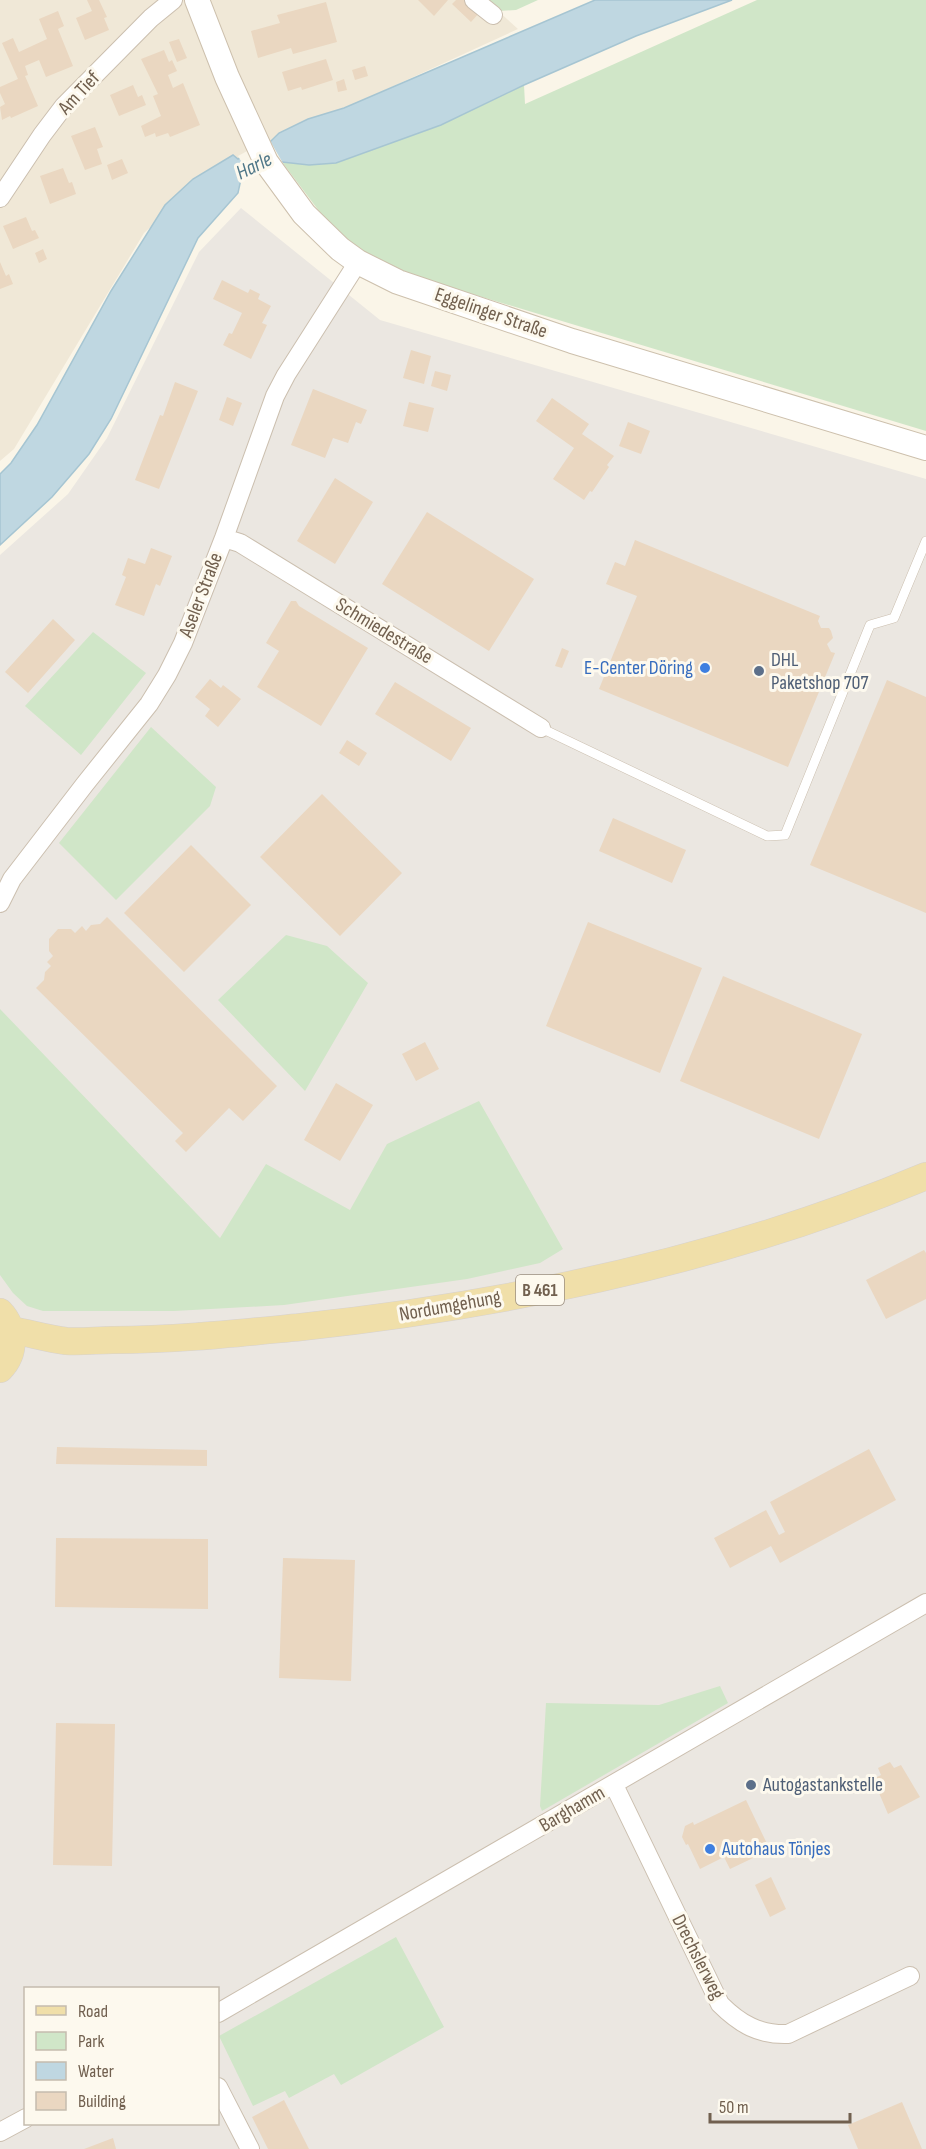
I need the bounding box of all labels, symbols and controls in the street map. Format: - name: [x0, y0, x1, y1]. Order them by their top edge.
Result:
- street label: Am Tief: [52, 66, 105, 120]
- water label: Harle: [232, 147, 276, 185]
- street label: Eggelinger Straße: [431, 282, 551, 344]
- street label: Aseler Straße: [174, 549, 228, 642]
- street label: Schmiedestraße: [331, 593, 437, 669]
- place label: DHL Paketshop 707: [771, 648, 868, 695]
- place label: E-Center Döring: [584, 656, 693, 680]
- marker: E-Center Döring: [698, 661, 712, 675]
- marker: DHL Paketshop 707: [752, 664, 766, 678]
- road number: B 461: [516, 1275, 564, 1305]
- street label: Nordumgehung: [397, 1285, 503, 1327]
- place label: Autogastankstelle: [762, 1773, 883, 1797]
- marker: Autogastankstelle: [744, 1778, 758, 1792]
- street label: Barghamm: [535, 1781, 609, 1837]
- place label: Autohaus Tönjes: [721, 1837, 831, 1861]
- marker: Autohaus Tönjes: [703, 1842, 717, 1856]
- street label: Drechslerweg: [666, 1911, 730, 2003]
- legend: [24, 1987, 219, 2125]
- text: Road: [78, 2001, 108, 2022]
- text: Park: [78, 2031, 104, 2052]
- text: Water: [78, 2061, 114, 2082]
- scale bar: [710, 2086, 850, 2124]
- text: Building: [78, 2091, 126, 2112]
- text: 50 m: [719, 2097, 749, 2118]

